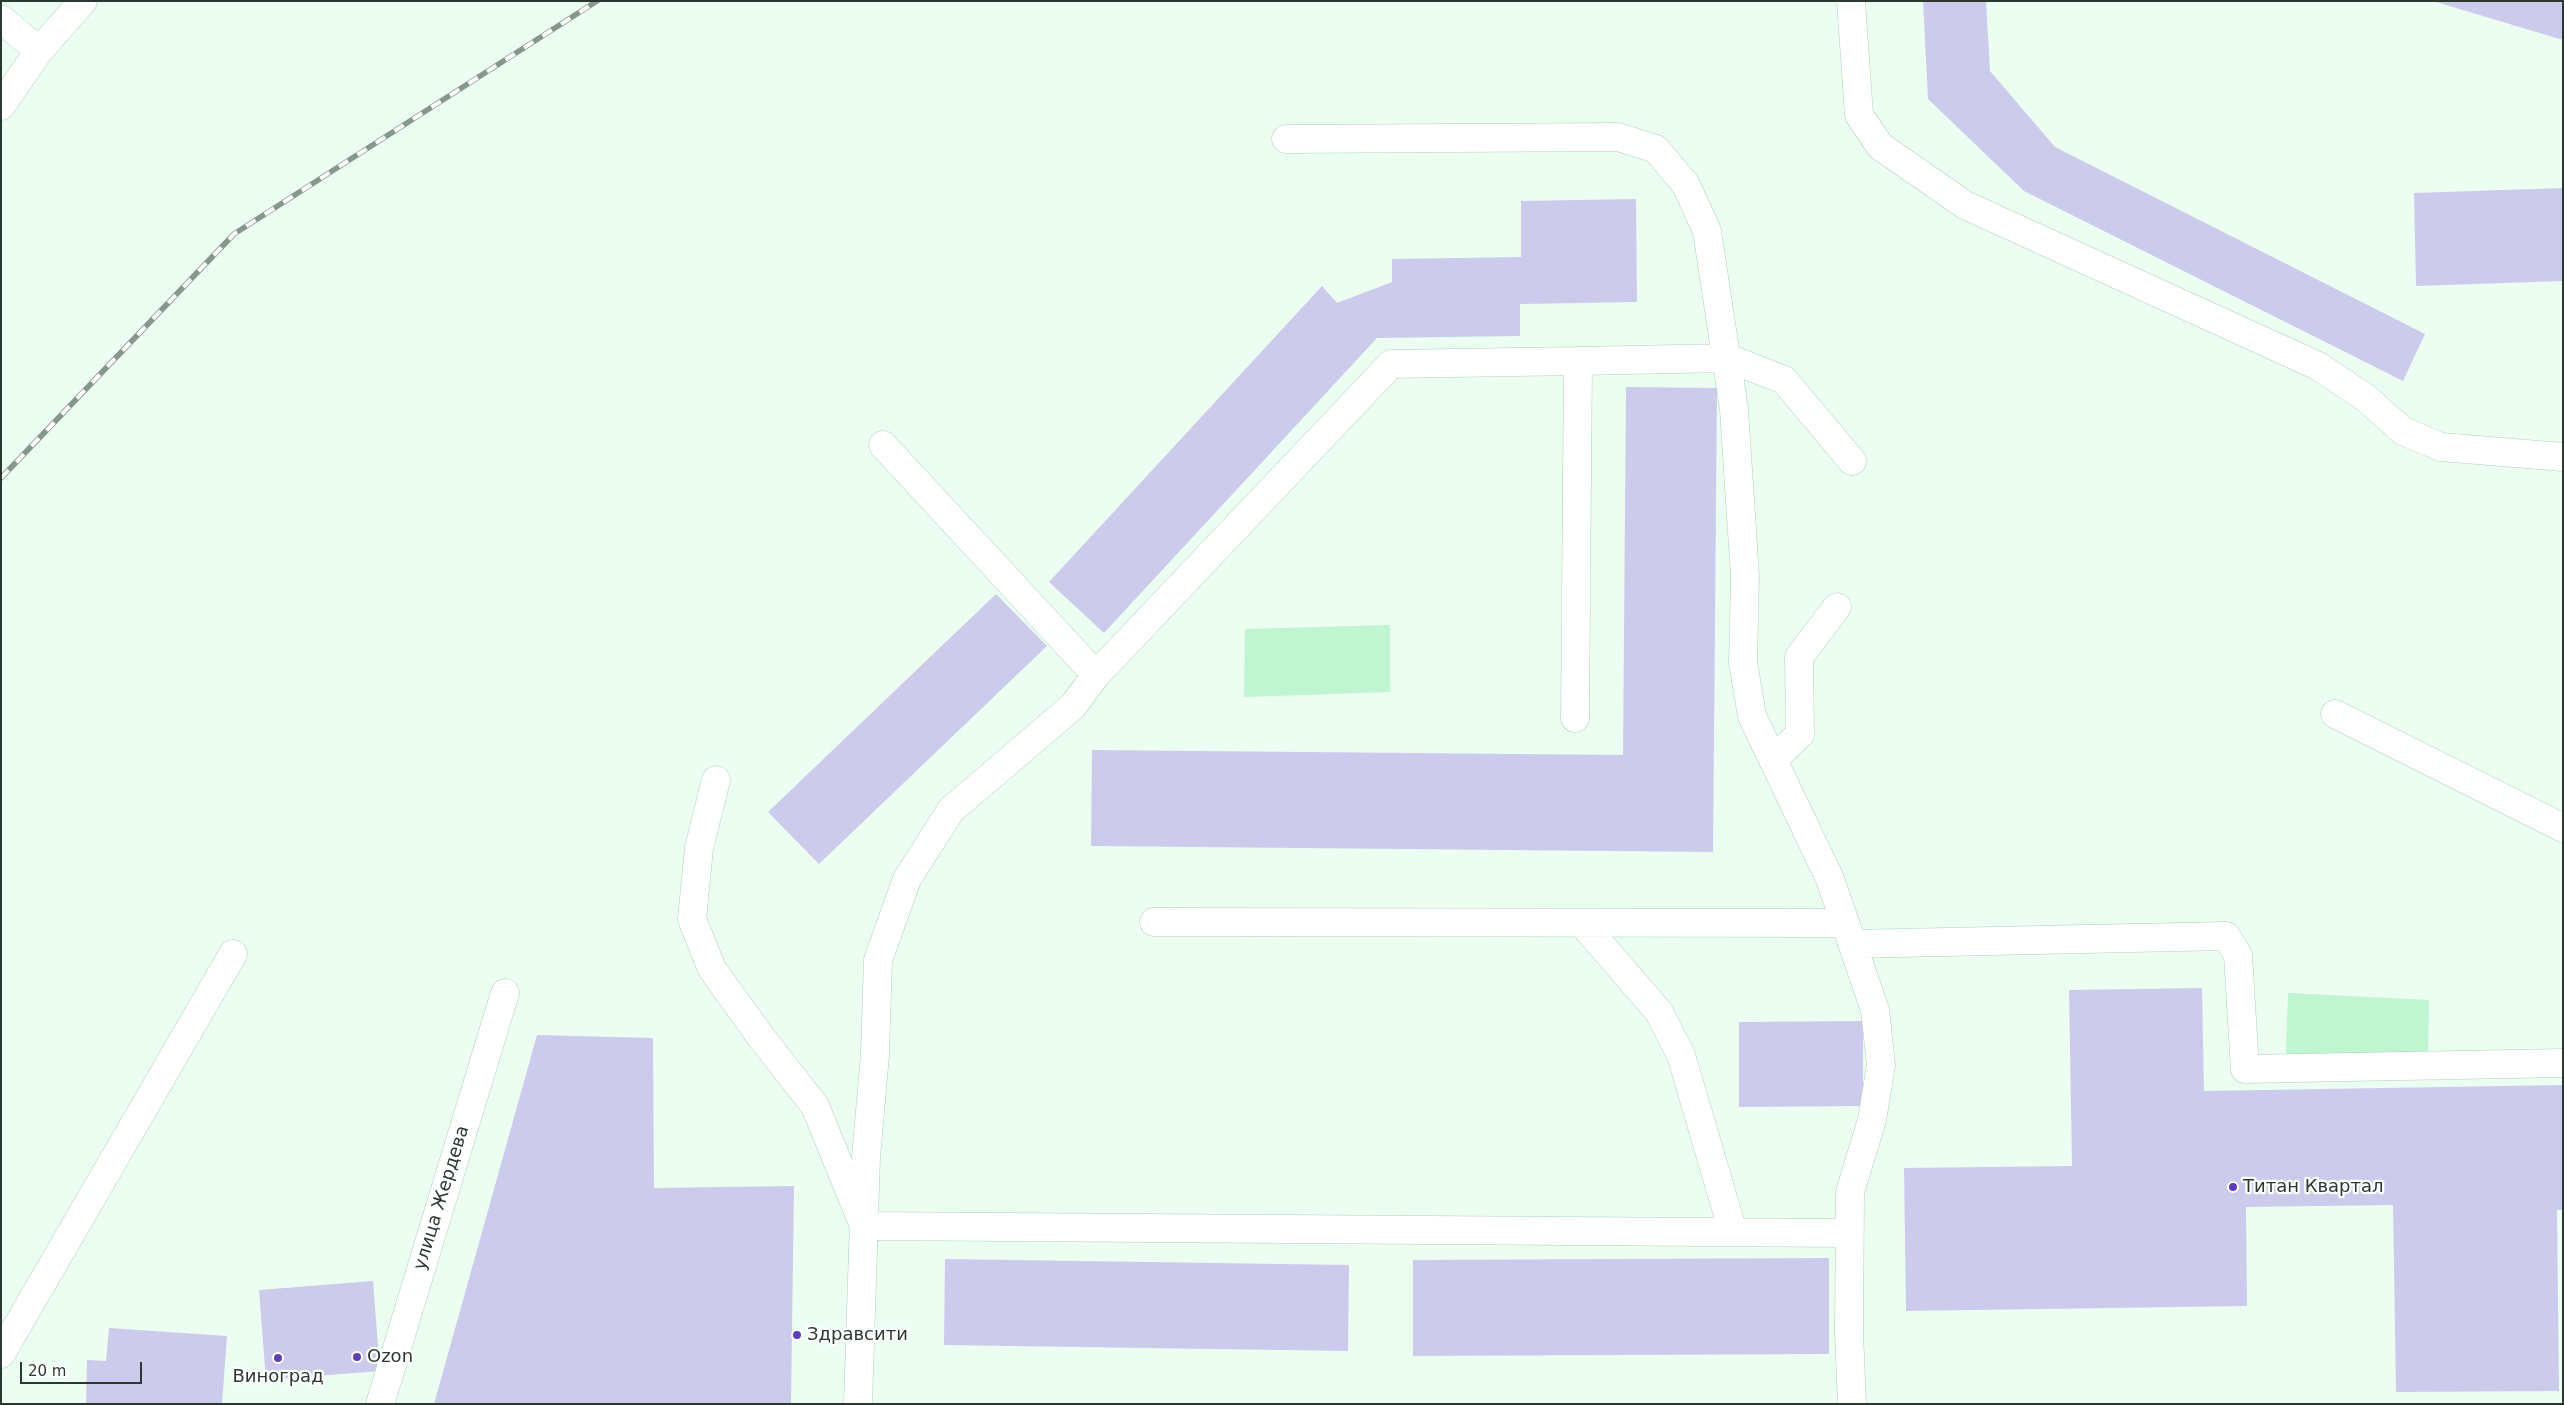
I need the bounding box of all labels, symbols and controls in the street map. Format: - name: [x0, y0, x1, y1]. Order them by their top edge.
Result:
- street label: улица Жердева: [410, 1123, 474, 1273]
- place label: Титан Квартал: [2243, 1176, 2384, 1198]
- marker: Титан Квартал: [2227, 1181, 2239, 1193]
- place label: Здравсити: [807, 1324, 908, 1346]
- marker: Здравсити: [791, 1329, 803, 1341]
- place label: Ozon: [367, 1346, 413, 1368]
- marker: Ozon: [351, 1351, 363, 1363]
- scale bar: [22, 1352, 145, 1384]
- marker: Виноград: [272, 1352, 284, 1364]
- text: 20 m: [28, 1362, 66, 1380]
- place label: Виноград: [232, 1366, 324, 1388]

